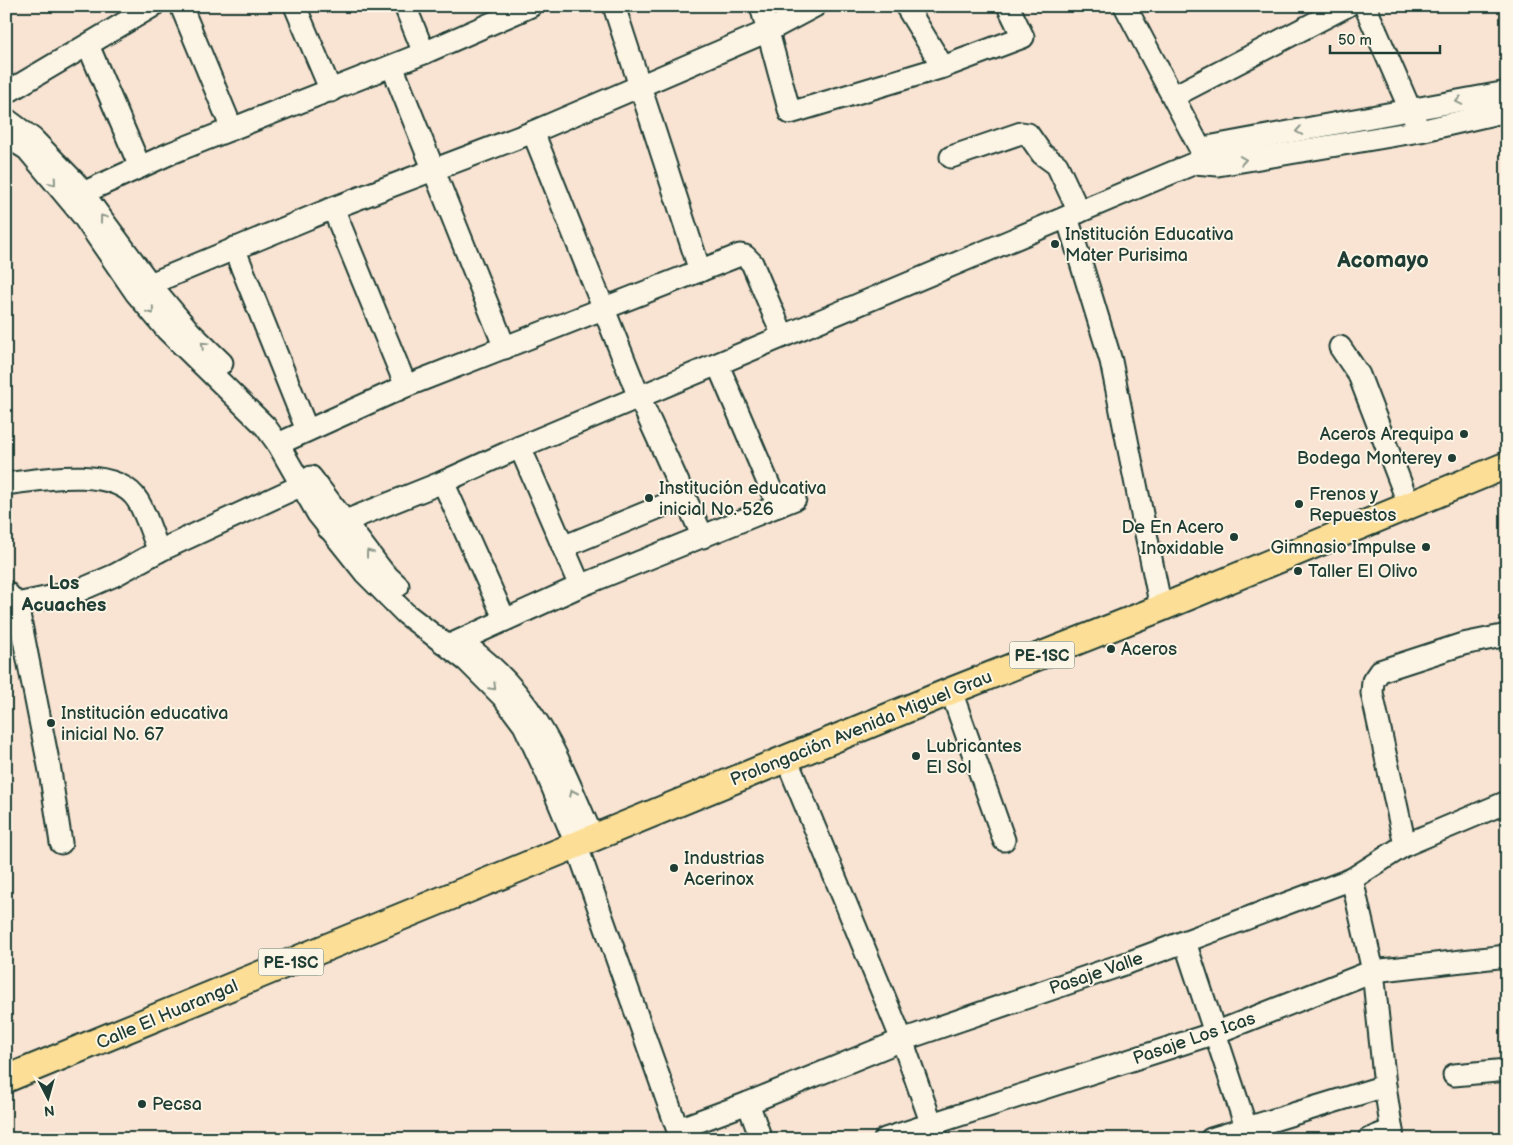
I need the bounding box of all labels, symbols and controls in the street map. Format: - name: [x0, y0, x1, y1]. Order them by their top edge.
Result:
- scale bar: [1330, 22, 1440, 54]
- text: 50 m: [1338, 31, 1372, 50]
- one-way arrow: [1454, 96, 1463, 106]
- one-way arrow: [1295, 125, 1303, 135]
- one-way arrow: [1239, 156, 1248, 166]
- one-way arrow: [47, 176, 56, 185]
- one-way arrow: [100, 214, 109, 224]
- place label: Institución Educativa Mater Purisima: [1065, 224, 1234, 266]
- marker: Institución Educativa Mater Purisima: [1049, 238, 1061, 250]
- district label: Acomayo: [1336, 247, 1429, 274]
- one-way arrow: [145, 305, 153, 314]
- one-way arrow: [200, 342, 209, 351]
- place label: Aceros Arequipa: [1320, 424, 1454, 445]
- marker: Aceros Arequipa: [1458, 428, 1470, 440]
- place label: Bodega Monterey: [1297, 448, 1443, 469]
- marker: Bodega Monterey: [1446, 452, 1458, 464]
- place label: Institución educativa inicial No. 526: [659, 478, 826, 520]
- place label: Frenos y Repuestos: [1309, 484, 1397, 526]
- marker: Institución educativa inicial No. 526: [643, 492, 655, 504]
- marker: Frenos y Repuestos: [1293, 498, 1305, 510]
- place label: De En Acero Inoxidable: [1121, 517, 1224, 559]
- marker: De En Acero Inoxidable: [1228, 531, 1240, 543]
- place label: Gimnasio Impulse: [1271, 537, 1416, 558]
- marker: Gimnasio Impulse: [1420, 541, 1432, 553]
- one-way arrow: [366, 549, 375, 559]
- place label: Taller El Olivo: [1308, 561, 1418, 582]
- marker: Taller El Olivo: [1292, 565, 1304, 577]
- district label: Los Acuaches: [21, 572, 106, 617]
- place label: Aceros: [1121, 639, 1177, 660]
- road number: PE-1SC: [1010, 642, 1074, 668]
- marker: Aceros: [1105, 643, 1117, 655]
- street label: Prolongación Avenida Miguel Grau: [727, 666, 995, 791]
- one-way arrow: [487, 681, 496, 690]
- place label: Institución educativa inicial No. 67: [61, 703, 228, 745]
- marker: Institución educativa inicial No. 67: [45, 717, 57, 729]
- place label: Lubricantes El Sol: [926, 736, 1022, 778]
- marker: Lubricantes El Sol: [910, 750, 922, 762]
- one-way arrow: [569, 789, 580, 798]
- place label: Industrias Acerinox: [684, 848, 764, 890]
- marker: Industrias Acerinox: [668, 862, 680, 874]
- street label: Pasaje Valle: [1047, 948, 1146, 999]
- road number: PE-1SC: [258, 949, 324, 976]
- street label: Calle El Huarangal: [93, 975, 241, 1054]
- street label: Pasaje Los Icas: [1130, 1008, 1258, 1069]
- north arrow: [22, 1072, 72, 1122]
- place label: Pecsa: [152, 1094, 202, 1115]
- marker: Pecsa: [136, 1098, 148, 1110]
- text: N: [43, 1101, 55, 1119]

